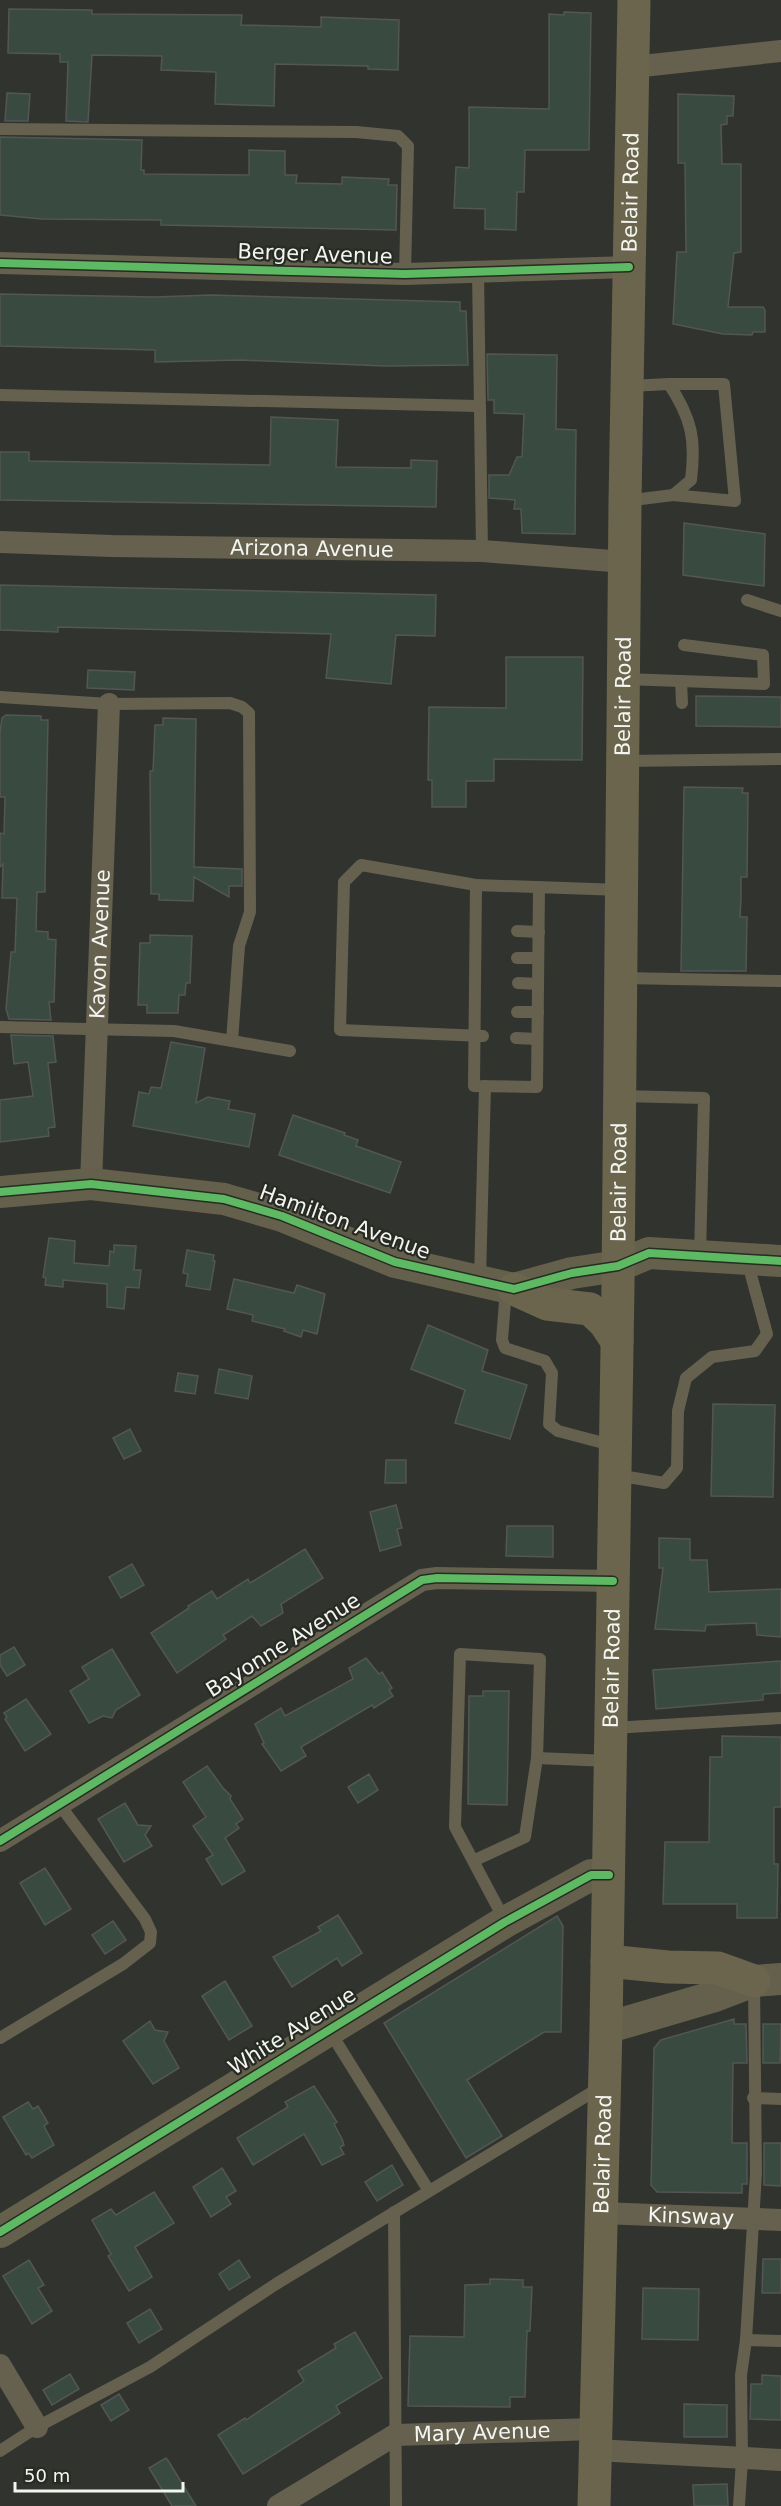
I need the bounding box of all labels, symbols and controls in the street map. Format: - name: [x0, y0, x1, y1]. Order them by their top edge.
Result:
- street label: Belair Road: [617, 132, 644, 253]
- street label: Berger Avenue: [237, 239, 393, 269]
- street label: Arizona Avenue: [230, 536, 394, 562]
- street label: Belair Road: [611, 636, 636, 756]
- street label: Kavon Avenue: [85, 869, 115, 1019]
- street label: Belair Road: [606, 1122, 631, 1242]
- street label: Hamilton Avenue: [256, 1180, 434, 1264]
- street label: Bayonne Avenue: [202, 1588, 364, 1702]
- street label: Belair Road: [599, 1608, 625, 1728]
- street label: White Avenue: [224, 1982, 360, 2080]
- street label: Belair Road: [589, 2094, 616, 2214]
- street label: Kinsway: [647, 2203, 735, 2230]
- street label: Mary Avenue: [413, 2418, 551, 2446]
- scale bar: [15, 2455, 183, 2493]
- text: 50 m: [24, 2465, 70, 2486]

